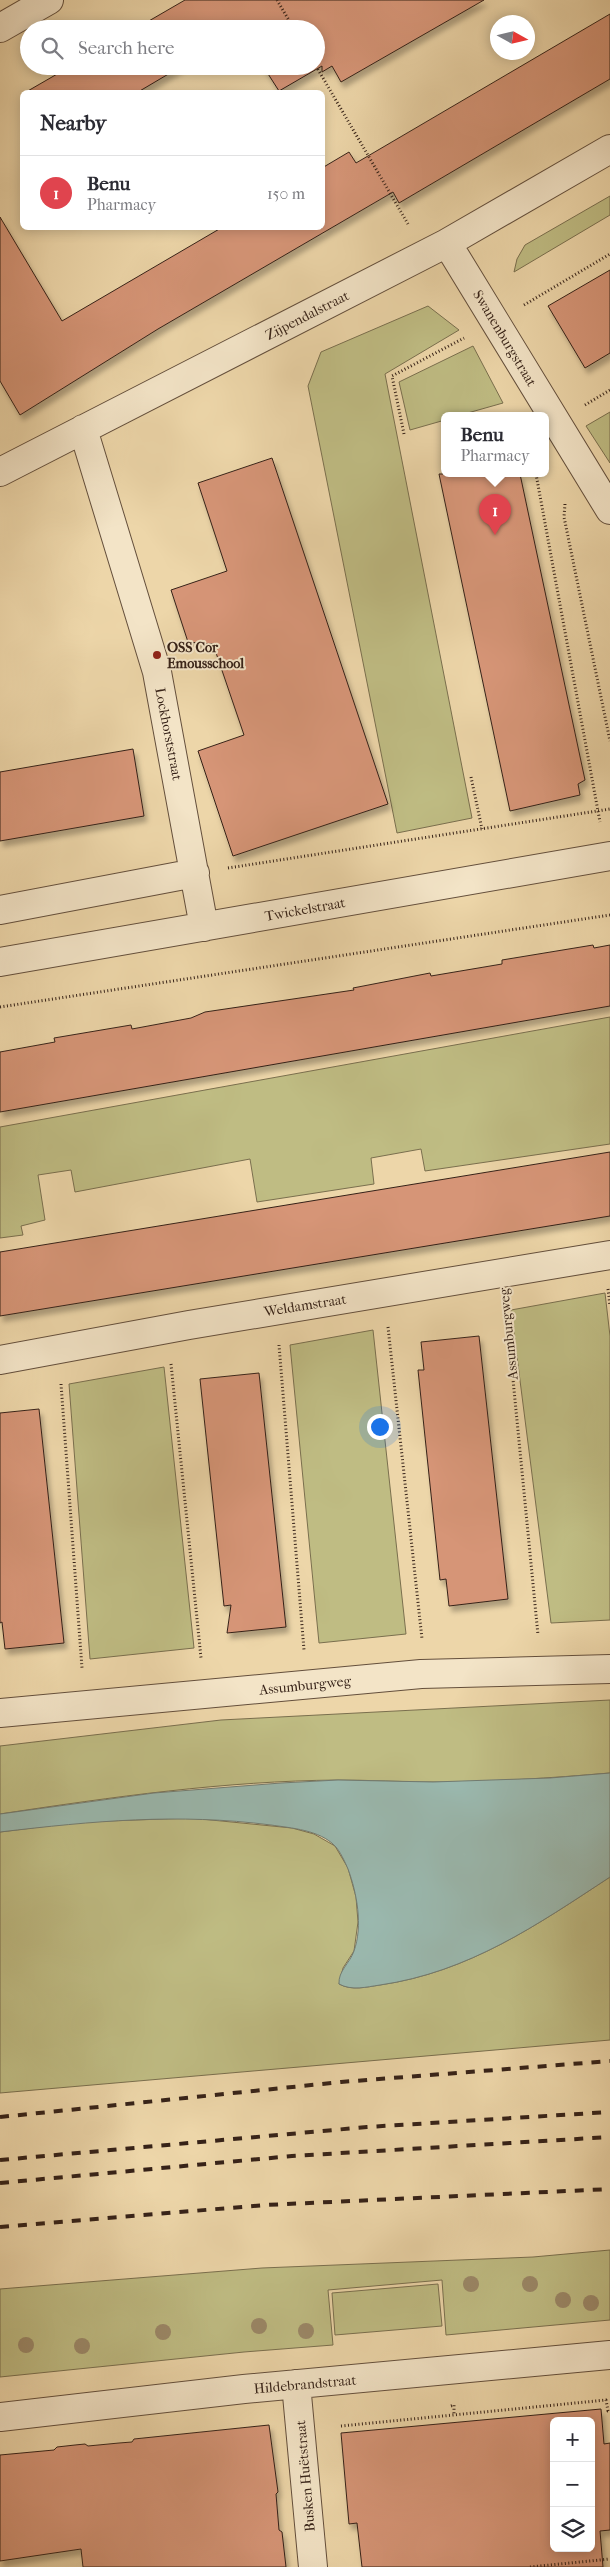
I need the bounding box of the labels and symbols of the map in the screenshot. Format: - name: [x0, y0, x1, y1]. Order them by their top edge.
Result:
- north arrow: [490, 15, 535, 60]
- street label: Zijpendalstraat: [262, 287, 352, 344]
- street label: Swanenburgstraat: [469, 287, 540, 390]
- pin: 1: [479, 494, 511, 535]
- place label: OSS Cor Emousschool: [167, 639, 244, 672]
- marker: OSS Cor Emousschool: [151, 649, 163, 661]
- street label: Lockhorststraat: [151, 686, 186, 782]
- street label: Twickelstraat: [263, 894, 347, 925]
- street label: Assumburgweg: [495, 1287, 522, 1382]
- street label: Weldamstraat: [262, 1291, 348, 1321]
- your location: [367, 1414, 393, 1440]
- street label: Assumburgweg: [257, 1672, 352, 1699]
- street label: Hildebrandstraat: [253, 2372, 357, 2397]
- street label: Busken Huëtstraat: [292, 2419, 319, 2532]

